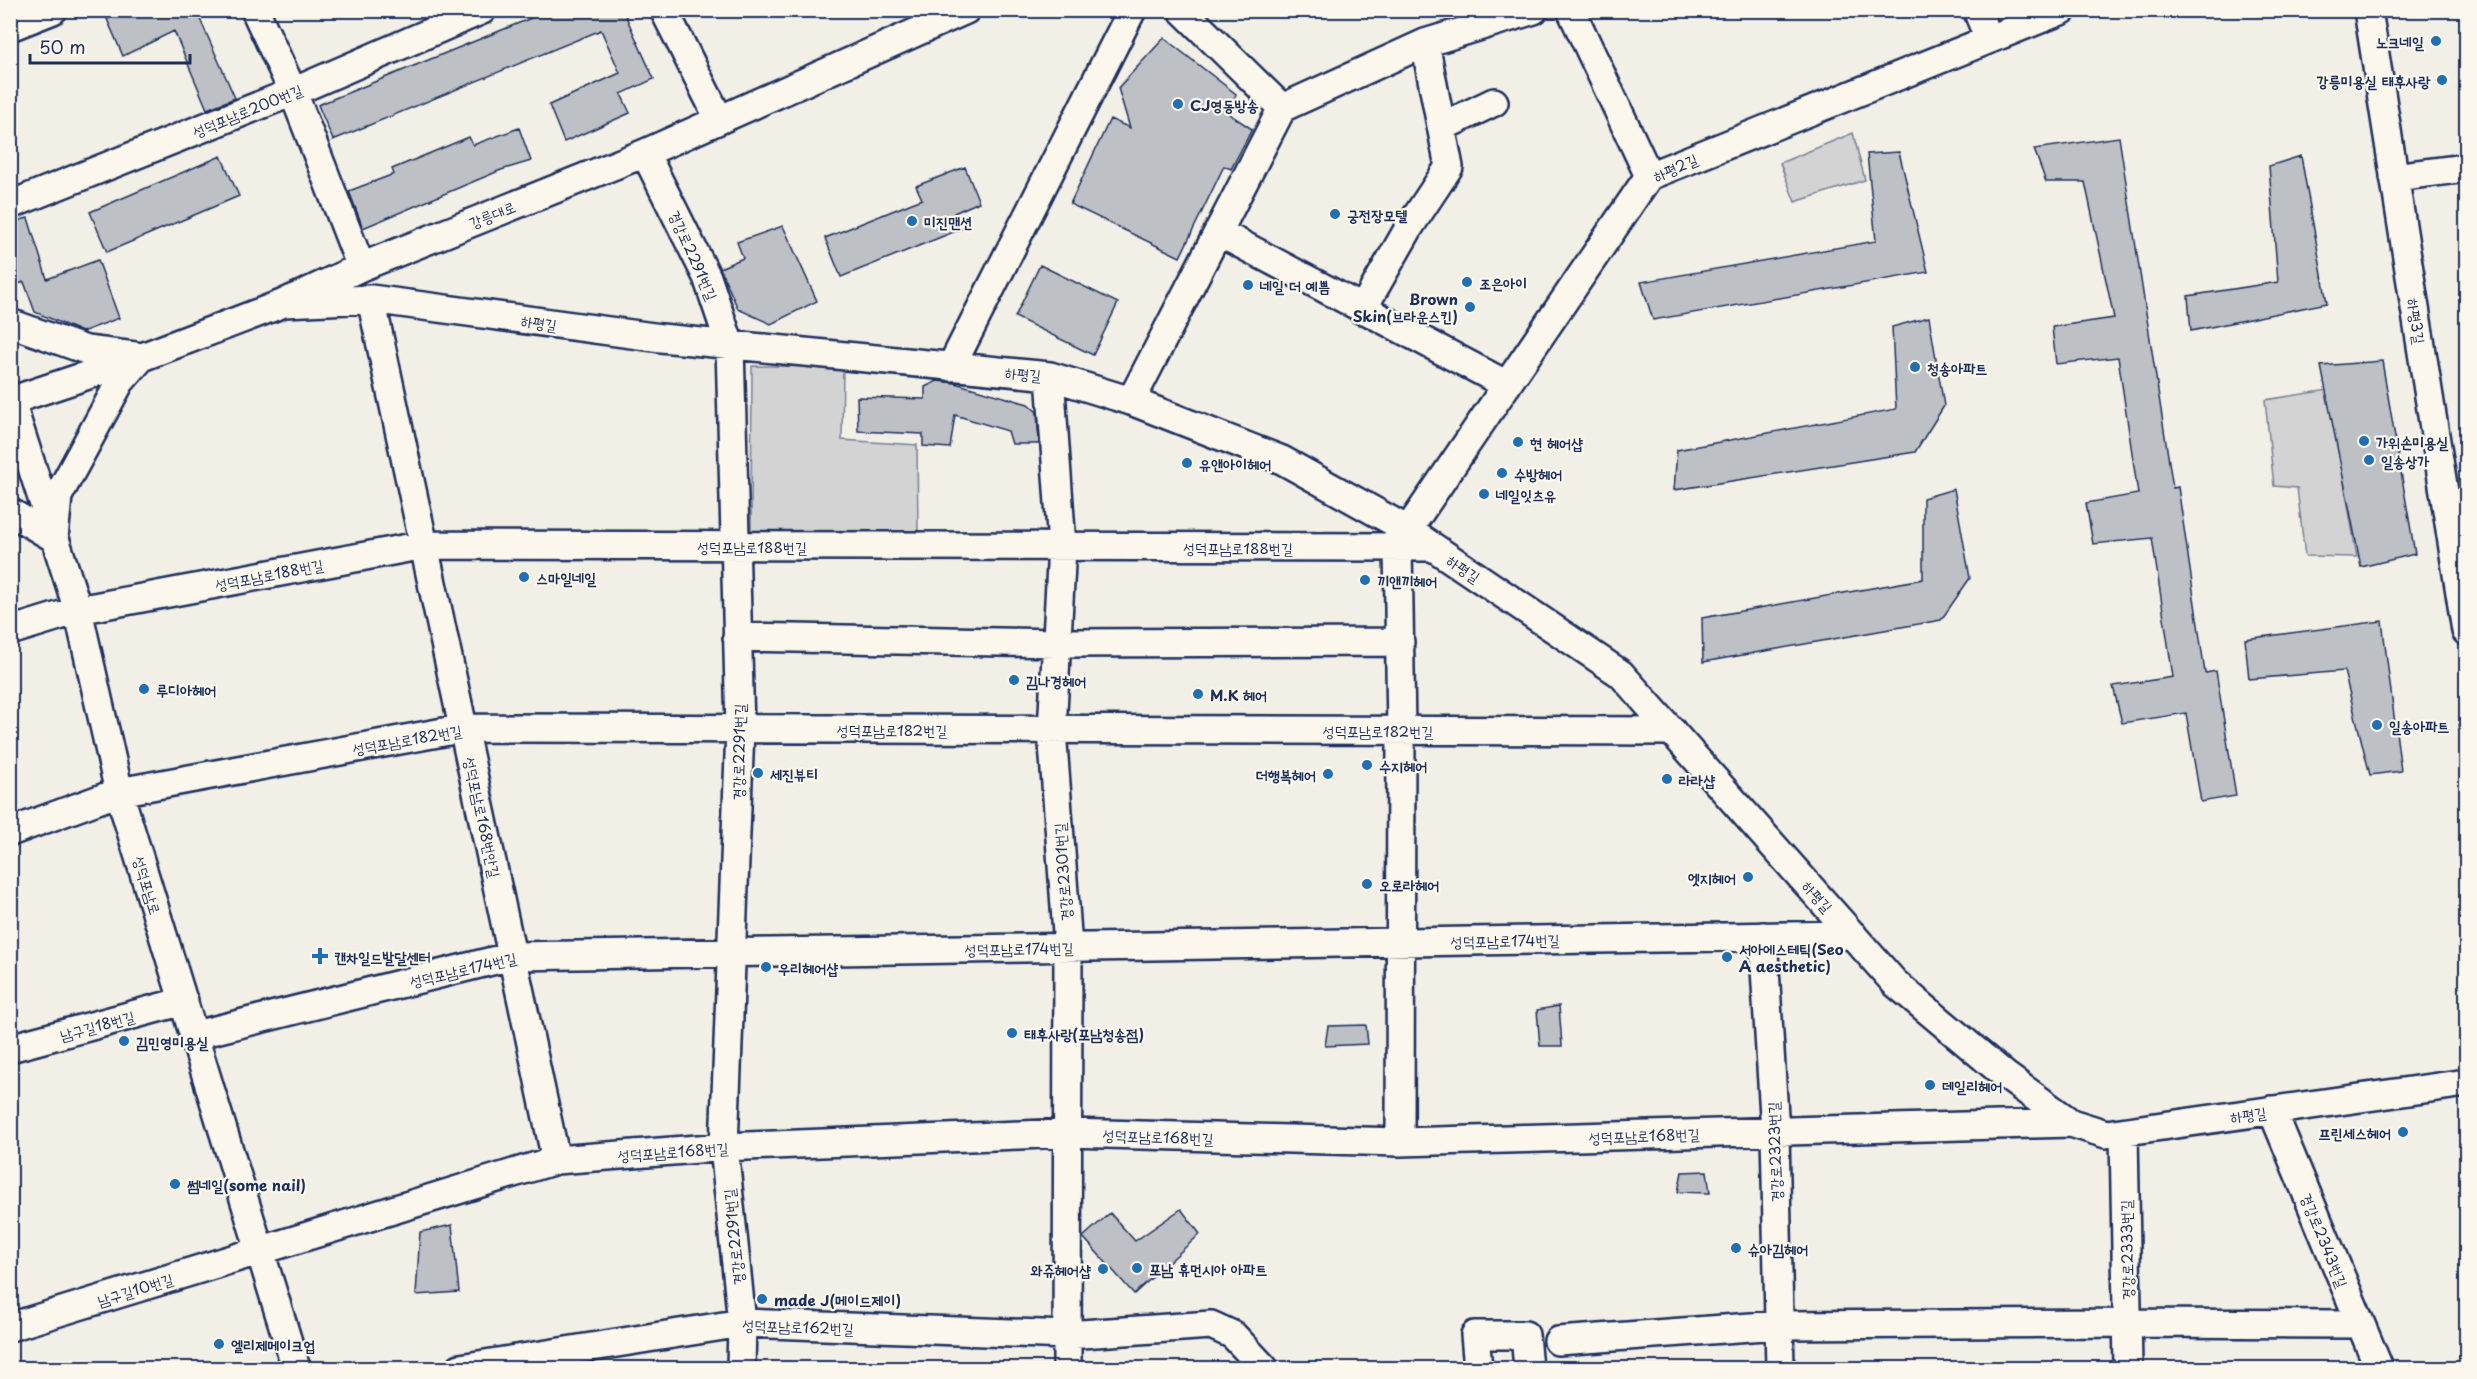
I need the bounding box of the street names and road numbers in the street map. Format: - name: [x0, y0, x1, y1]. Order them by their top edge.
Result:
- street label: 성덕포남로200번길: [188, 77, 306, 143]
- street label: 하평2길: [1649, 147, 1701, 187]
- street label: 강릉대로: [465, 194, 519, 234]
- street label: 경강로2291번길: [664, 206, 724, 304]
- street label: 하평3길: [2402, 296, 2432, 346]
- street label: 하평길: [519, 308, 559, 336]
- street label: 하평길: [1004, 360, 1042, 386]
- street label: 성덕포남로188번길: [697, 535, 807, 558]
- street label: 성덕포남로188번길: [1183, 536, 1293, 559]
- street label: 하평길: [1443, 548, 1485, 588]
- street label: 성덕포남로188번길: [213, 552, 325, 596]
- street label: 경강로2291번길: [726, 703, 750, 801]
- street label: 성덕포남로182번길: [350, 718, 464, 760]
- street label: 성덕포남로182번길: [837, 718, 947, 741]
- street label: 성덕포남로182번길: [1323, 719, 1433, 742]
- street label: 성덕포남로168번안길: [459, 754, 507, 880]
- street label: 경강로2301번길: [1047, 822, 1077, 922]
- street label: 성덕포남로: [128, 853, 168, 917]
- street label: 하평길: [1797, 875, 1839, 917]
- street label: 성덕포남로174번길: [1450, 928, 1560, 952]
- street label: 성덕포남로174번길: [964, 936, 1074, 960]
- street label: 성덕포남로174번길: [407, 946, 519, 992]
- street label: 남구길18번길: [57, 1004, 137, 1046]
- street label: 하평길: [2228, 1100, 2268, 1128]
- street label: 경강로2323번길: [1761, 1101, 1787, 1203]
- street label: 성덕포남로168번길: [1588, 1122, 1700, 1148]
- street label: 성덕포남로168번길: [1102, 1123, 1214, 1149]
- street label: 성덕포남로168번길: [617, 1136, 729, 1166]
- street label: 경강로2291번길: [717, 1188, 749, 1286]
- street label: 경강로2343번길: [2296, 1189, 2354, 1291]
- street label: 경강로2333번길: [2114, 1200, 2138, 1300]
- street label: 남구길10번길: [94, 1267, 176, 1311]
- street label: 성덕포남로162번길: [742, 1313, 854, 1339]

